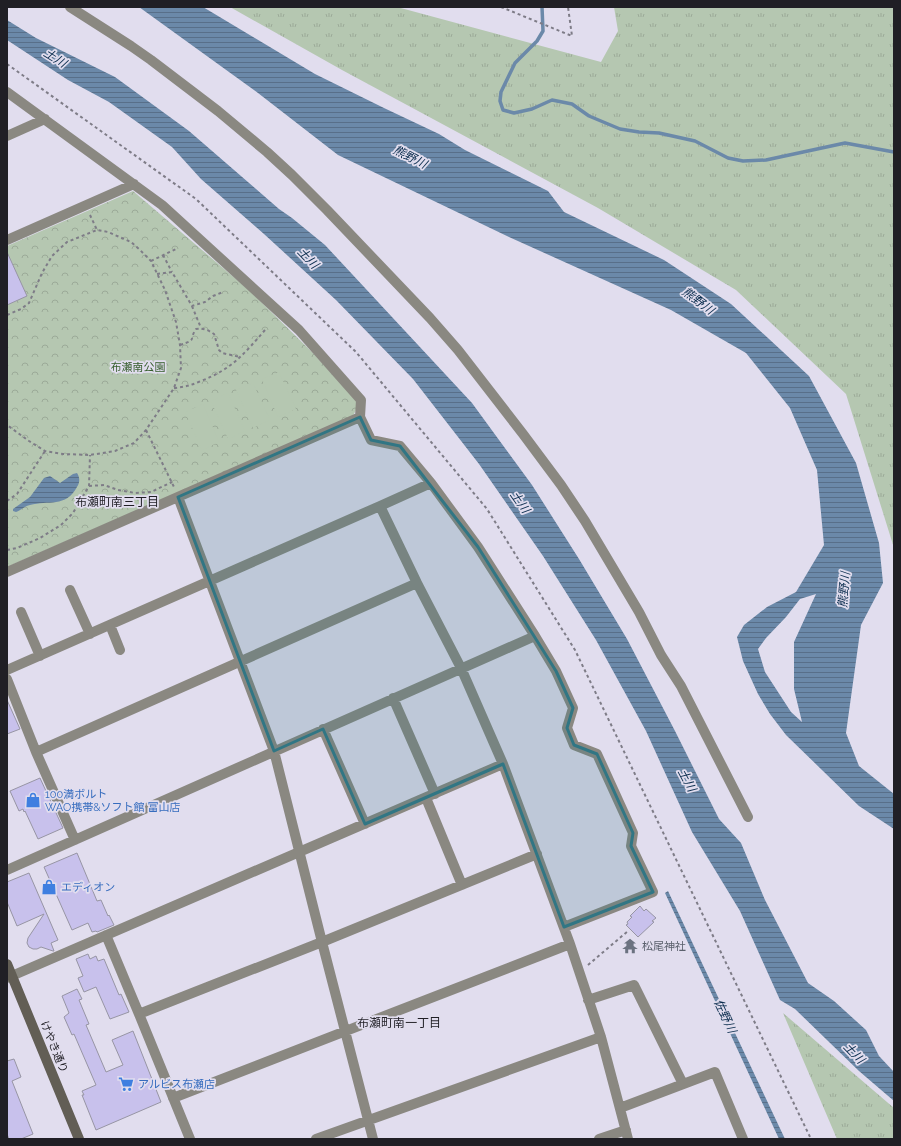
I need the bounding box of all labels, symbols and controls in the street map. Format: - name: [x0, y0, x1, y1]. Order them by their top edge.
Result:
- water label: 土川: [41, 46, 71, 71]
- water label: 熊野川: [391, 143, 431, 172]
- water label: 土川: [295, 244, 323, 273]
- water label: 熊野川: [679, 285, 718, 319]
- park label: 布瀬南公園: [111, 361, 166, 374]
- water label: 土川: [507, 488, 534, 517]
- district label: 布瀬町南三丁目: [75, 495, 159, 509]
- water label: 熊野川: [835, 569, 853, 609]
- water label: 土川: [675, 766, 700, 796]
- place label: 100満ボルト WAO携帯&ソフト館 富山店: [45, 788, 180, 814]
- shop icon: 100満ボルト WAO携帯&ソフト館 富山店: [24, 791, 42, 809]
- shop icon: エディオン: [40, 878, 58, 896]
- place label: エディオン: [61, 881, 115, 894]
- temple icon: 松尾神社: [621, 937, 639, 955]
- place label: 松尾神社: [642, 940, 686, 953]
- water label: 佐野川: [711, 997, 740, 1037]
- district label: 布瀬町南一丁目: [357, 1016, 441, 1030]
- street label: けやき通り: [38, 1019, 70, 1075]
- water label: 土川: [841, 1039, 869, 1068]
- supermarket icon: アルビス布瀬店: [117, 1075, 135, 1093]
- place label: アルビス布瀬店: [138, 1078, 215, 1091]

